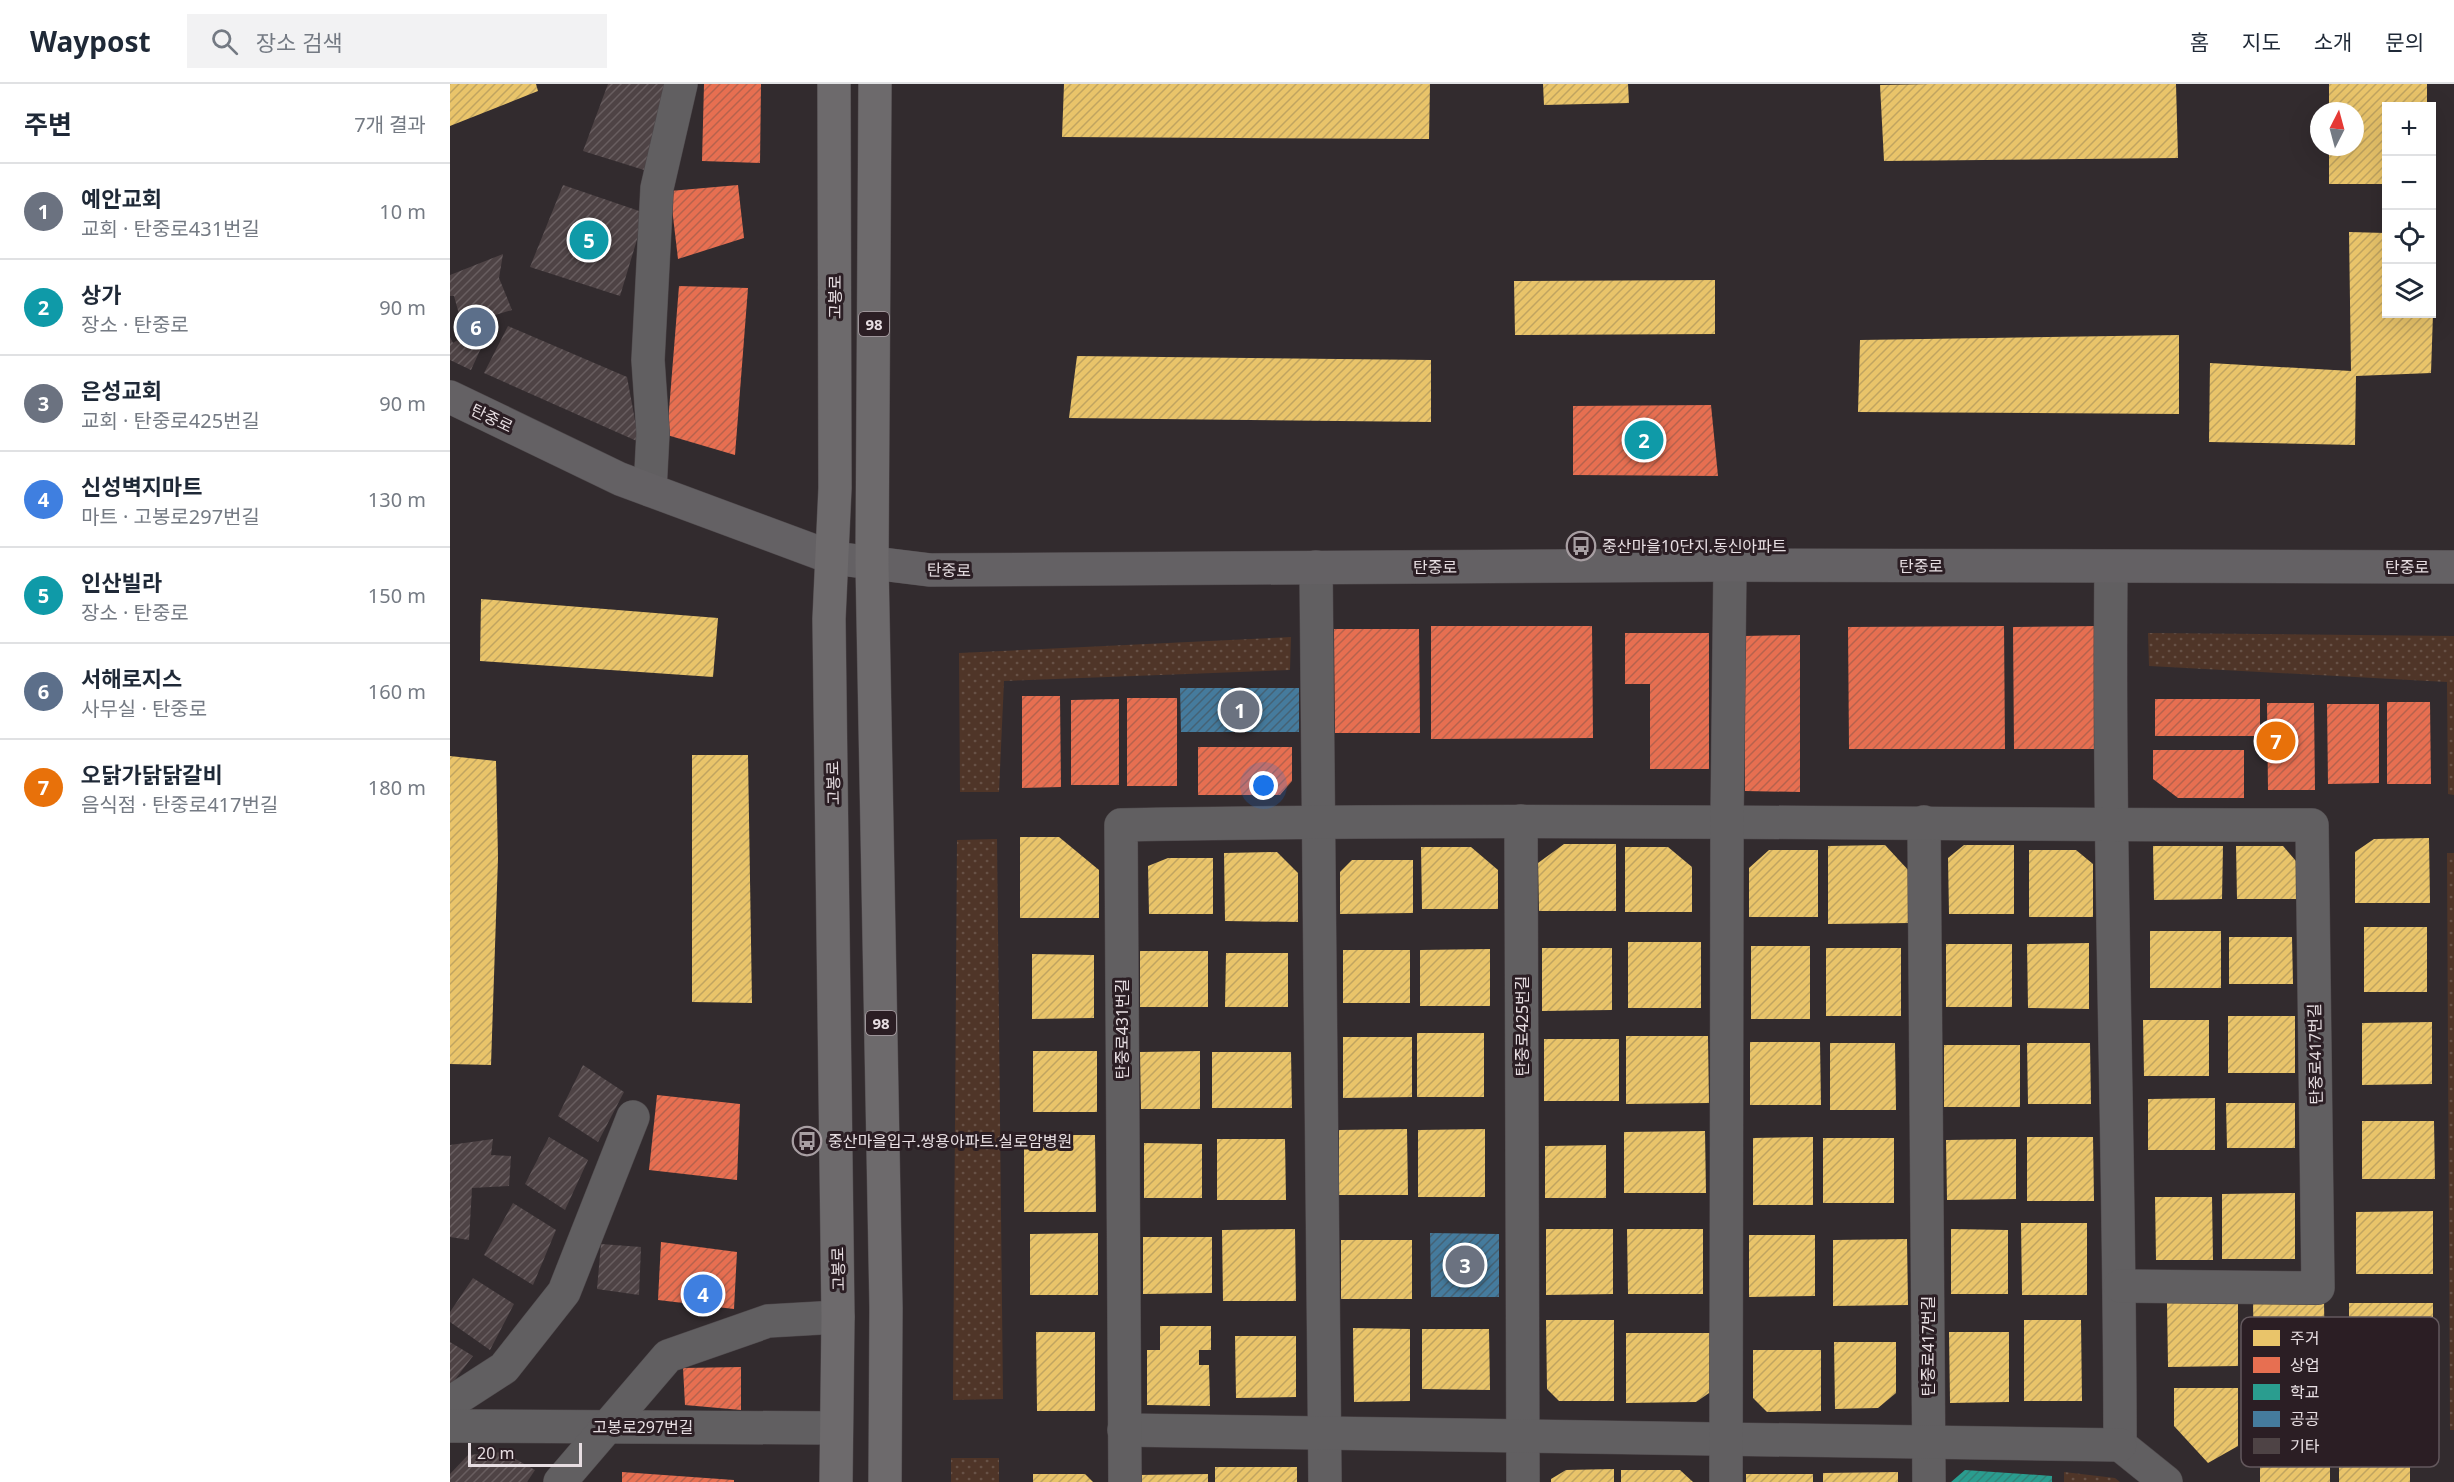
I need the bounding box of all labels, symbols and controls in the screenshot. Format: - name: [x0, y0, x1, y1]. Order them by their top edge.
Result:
- search box: [187, 14, 607, 68]
- text: Waypost: [30, 22, 151, 60]
- icon: search: [208, 25, 241, 58]
- text: 장소 검색: [256, 27, 342, 57]
- text: 홈: [2190, 28, 2209, 56]
- text: 지도: [2242, 28, 2281, 56]
- text: 소개: [2314, 28, 2352, 56]
- text: 문의: [2385, 28, 2424, 56]
- north arrow: [2310, 102, 2364, 156]
- map controls: [2382, 102, 2436, 318]
- button: +: [2382, 102, 2436, 156]
- text: 주변: [24, 106, 72, 142]
- text: 7개 결과: [354, 111, 426, 138]
- button: −: [2382, 156, 2436, 210]
- text: 예안교회: [81, 183, 162, 213]
- text: 1: [38, 198, 49, 225]
- text: 10 m: [379, 198, 426, 225]
- button: locate: [2382, 210, 2436, 264]
- text: 교회 · 탄중로431번길: [81, 215, 260, 242]
- pin: 5: [570, 218, 608, 262]
- button: layers: [2382, 264, 2436, 318]
- street label: 고봉로: [824, 275, 846, 319]
- text: 상가: [81, 279, 121, 309]
- text: 2: [38, 294, 49, 321]
- text: 90 m: [379, 294, 426, 321]
- pin: 6: [456, 304, 496, 350]
- text: 장소 · 탄중로: [81, 311, 189, 338]
- road number: 98: [859, 312, 889, 336]
- text: 은성교회: [81, 375, 162, 405]
- text: 3: [38, 390, 49, 417]
- text: 90 m: [379, 390, 426, 417]
- street label: 탄중로: [467, 398, 517, 438]
- text: 교회 · 탄중로425번길: [81, 407, 260, 434]
- pin: 2: [1624, 418, 1664, 462]
- text: 신성벽지마트: [81, 471, 202, 501]
- text: 4: [38, 486, 49, 513]
- text: 130 m: [368, 486, 426, 513]
- text: 마트 · 고봉로297번길: [81, 503, 260, 530]
- bus stop icon: 중산마을10단지.동신아파트: [1565, 530, 1597, 562]
- place label: 중산마을10단지.동신아파트: [1602, 535, 1787, 557]
- street label: 탄중로: [1899, 555, 1943, 577]
- street label: 탄중로: [1413, 556, 1457, 578]
- street label: 탄중로: [2385, 556, 2429, 578]
- street label: 탄중로: [927, 559, 972, 581]
- text: 인산빌라: [81, 567, 162, 597]
- text: 5: [38, 582, 49, 609]
- text: 150 m: [368, 582, 426, 609]
- text: 장소 · 탄중로: [81, 599, 189, 626]
- text: 서해로지스: [81, 663, 182, 693]
- text: 6: [38, 678, 49, 705]
- text: 160 m: [368, 678, 426, 705]
- pin: 1: [1220, 688, 1260, 732]
- text: 사무실 · 탄중로: [81, 695, 207, 722]
- pin: 7: [2256, 718, 2296, 764]
- text: 오닭가닭닭갈비: [81, 759, 223, 789]
- street label: 고봉로: [822, 760, 844, 805]
- your location: [1249, 771, 1278, 800]
- text: 7: [38, 774, 49, 801]
- text: 180 m: [368, 774, 426, 801]
- text: 음식점 · 탄중로417번길: [81, 791, 278, 818]
- street label: 탄중로425번길: [1511, 975, 1533, 1077]
- street label: 탄중로431번길: [1111, 978, 1133, 1080]
- street label: 탄중로417번길: [2303, 1003, 2327, 1105]
- road number: 98: [866, 1011, 896, 1035]
- bus stop icon: 중산마을입구.쌍용아파트.실로암병원: [791, 1125, 823, 1157]
- place label: 중산마을입구.쌍용아파트.실로암병원: [828, 1130, 1072, 1152]
- pin: 3: [1446, 1242, 1484, 1288]
- street label: 고봉로: [827, 1246, 849, 1291]
- pin: 4: [684, 1272, 722, 1316]
- street label: 탄중로417번길: [1917, 1295, 1939, 1397]
- legend: [2241, 1317, 2439, 1467]
- text: 주거: [2290, 1327, 2319, 1349]
- text: 상업: [2290, 1354, 2319, 1376]
- text: 학교: [2290, 1381, 2319, 1403]
- text: 공공: [2290, 1408, 2319, 1430]
- street label: 고봉로297번길: [592, 1416, 694, 1438]
- text: 기타: [2290, 1435, 2320, 1457]
- scale bar: [468, 1440, 582, 1468]
- text: 20 m: [477, 1442, 514, 1464]

